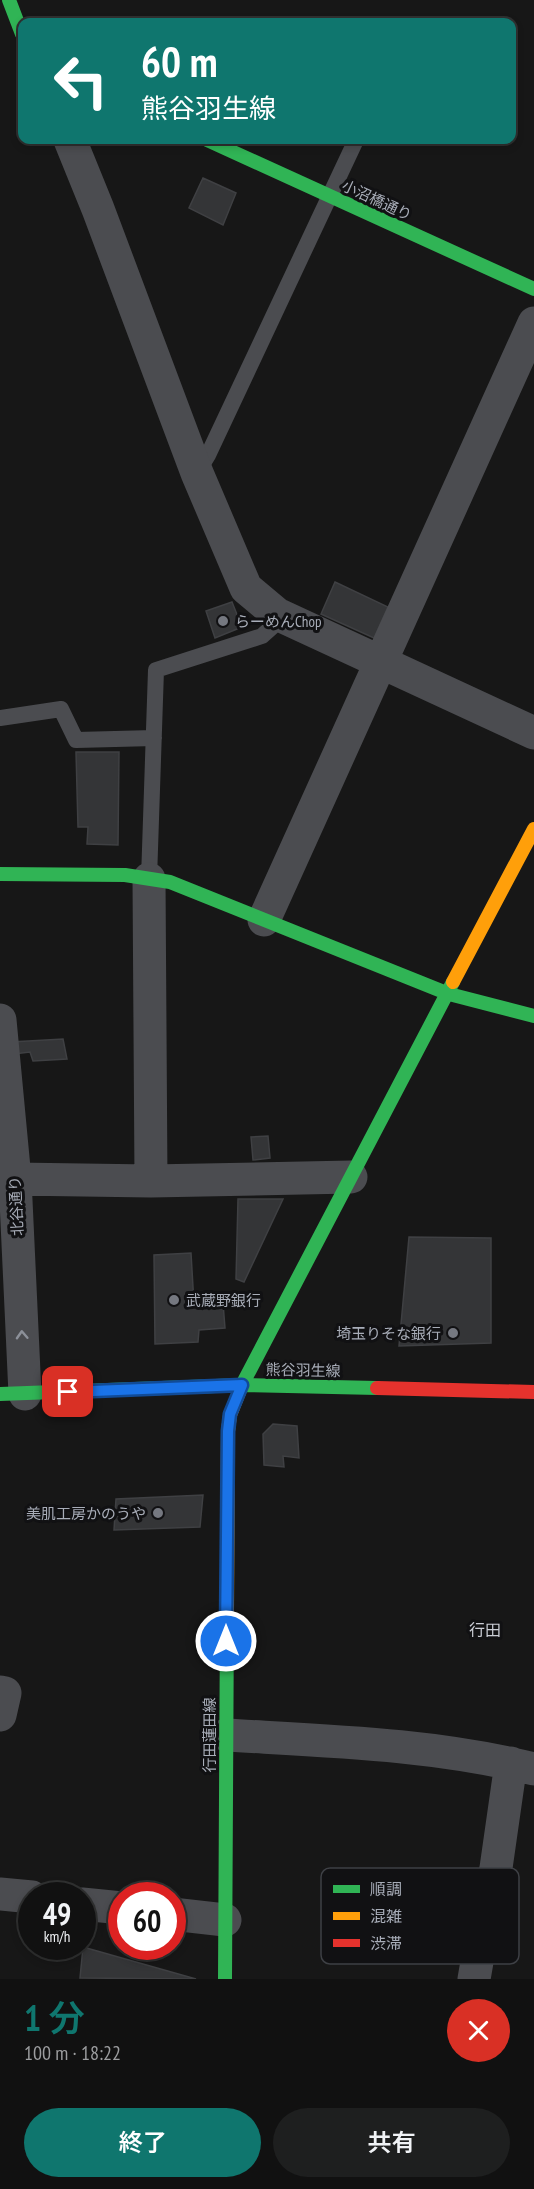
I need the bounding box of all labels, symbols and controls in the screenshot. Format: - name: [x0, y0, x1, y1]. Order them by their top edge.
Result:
- text: 60 m: [141, 34, 218, 89]
- icon: left: [42, 42, 120, 120]
- text: 熊谷羽生線: [141, 91, 276, 125]
- street label: 小沼橋通り: [339, 176, 415, 224]
- place label: らーめんChop: [235, 612, 321, 631]
- marker: らーめんChop: [216, 614, 230, 628]
- street label: 北谷通り: [5, 1176, 27, 1236]
- place label: 武蔵野銀行: [186, 1291, 261, 1310]
- marker: 武蔵野銀行: [167, 1293, 181, 1307]
- place label: 埼玉りそな銀行: [336, 1324, 441, 1343]
- marker: 埼玉りそな銀行: [446, 1326, 460, 1340]
- one-way arrow: [16, 1331, 28, 1340]
- street label: 熊谷羽生線: [265, 1360, 341, 1380]
- pin: [42, 1366, 93, 1417]
- icon: arrive: [51, 1375, 84, 1408]
- place label: 美肌工房かのうや: [26, 1504, 146, 1523]
- marker: 美肌工房かのうや: [151, 1506, 165, 1520]
- position arrow: [194, 1609, 258, 1673]
- district label: 行田: [469, 1620, 501, 1640]
- street label: 行田蓮田線: [200, 1697, 219, 1773]
- legend: [321, 1868, 519, 1964]
- text: 順調: [370, 1879, 402, 1899]
- speed limit sign: 60: [108, 1882, 186, 1960]
- text: 49: [43, 1894, 71, 1933]
- text: 混雑: [370, 1906, 402, 1926]
- text: km/h: [44, 1927, 70, 1946]
- text: 渋滞: [370, 1933, 402, 1953]
- text: 1 分: [24, 1994, 85, 2041]
- button: close: [447, 1999, 510, 2062]
- text: 100 m · 18:22: [24, 2040, 121, 2066]
- button: 終了: [24, 2108, 261, 2177]
- button: 共有: [273, 2108, 510, 2177]

